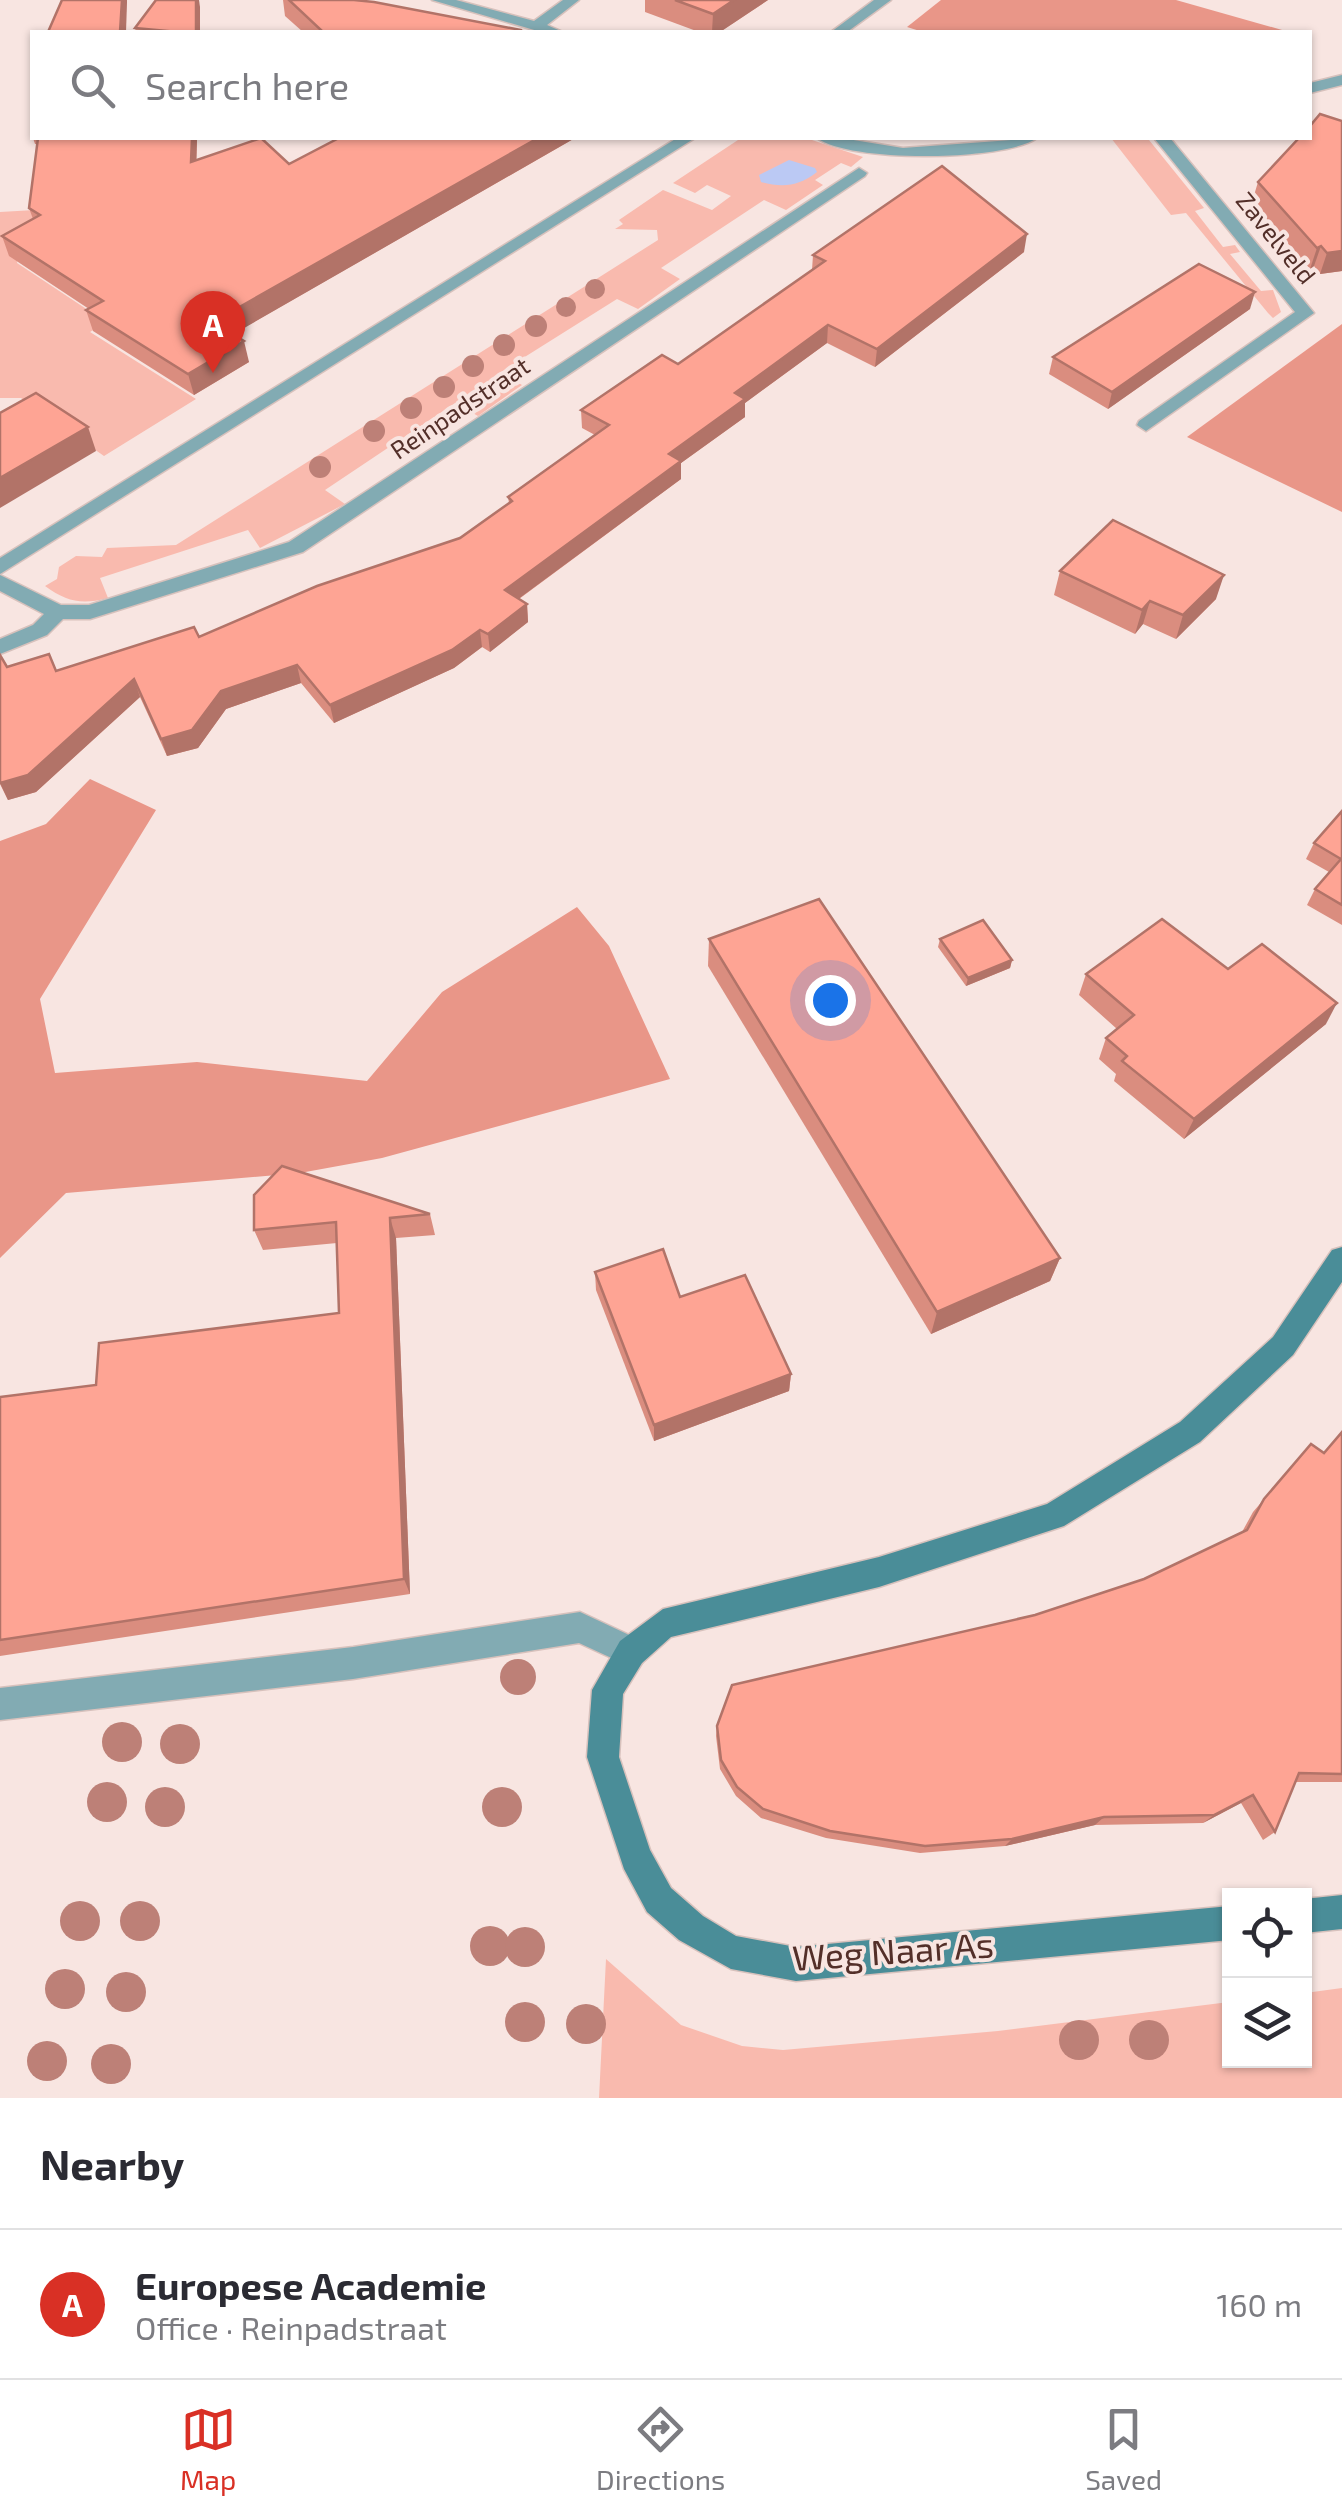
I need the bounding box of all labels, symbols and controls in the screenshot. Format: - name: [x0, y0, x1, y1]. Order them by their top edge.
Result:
- search box: [30, 30, 1312, 140]
- icon: search: [65, 58, 120, 113]
- text: Search here: [145, 62, 349, 108]
- street label: Zavelveld: [1231, 185, 1323, 289]
- pin: A: [180, 290, 246, 373]
- street label: Reinpadstraat: [384, 350, 535, 465]
- your location: [805, 975, 856, 1026]
- map controls: [1222, 1888, 1312, 2068]
- button: locate: [1222, 1888, 1312, 1978]
- street label: Weg Naar As: [791, 1922, 995, 1978]
- button: layers: [1222, 1978, 1312, 2068]
- text: Nearby: [40, 2138, 184, 2188]
- text: Europese Academie: [135, 2262, 486, 2308]
- text: A: [62, 2285, 83, 2323]
- text: 160 m: [1216, 2285, 1302, 2323]
- text: Office · Reinpadstraat: [135, 2308, 447, 2346]
- tab: Map: [180, 2402, 236, 2496]
- tab: Directions: [596, 2402, 725, 2496]
- tab: Saved: [1085, 2402, 1162, 2496]

